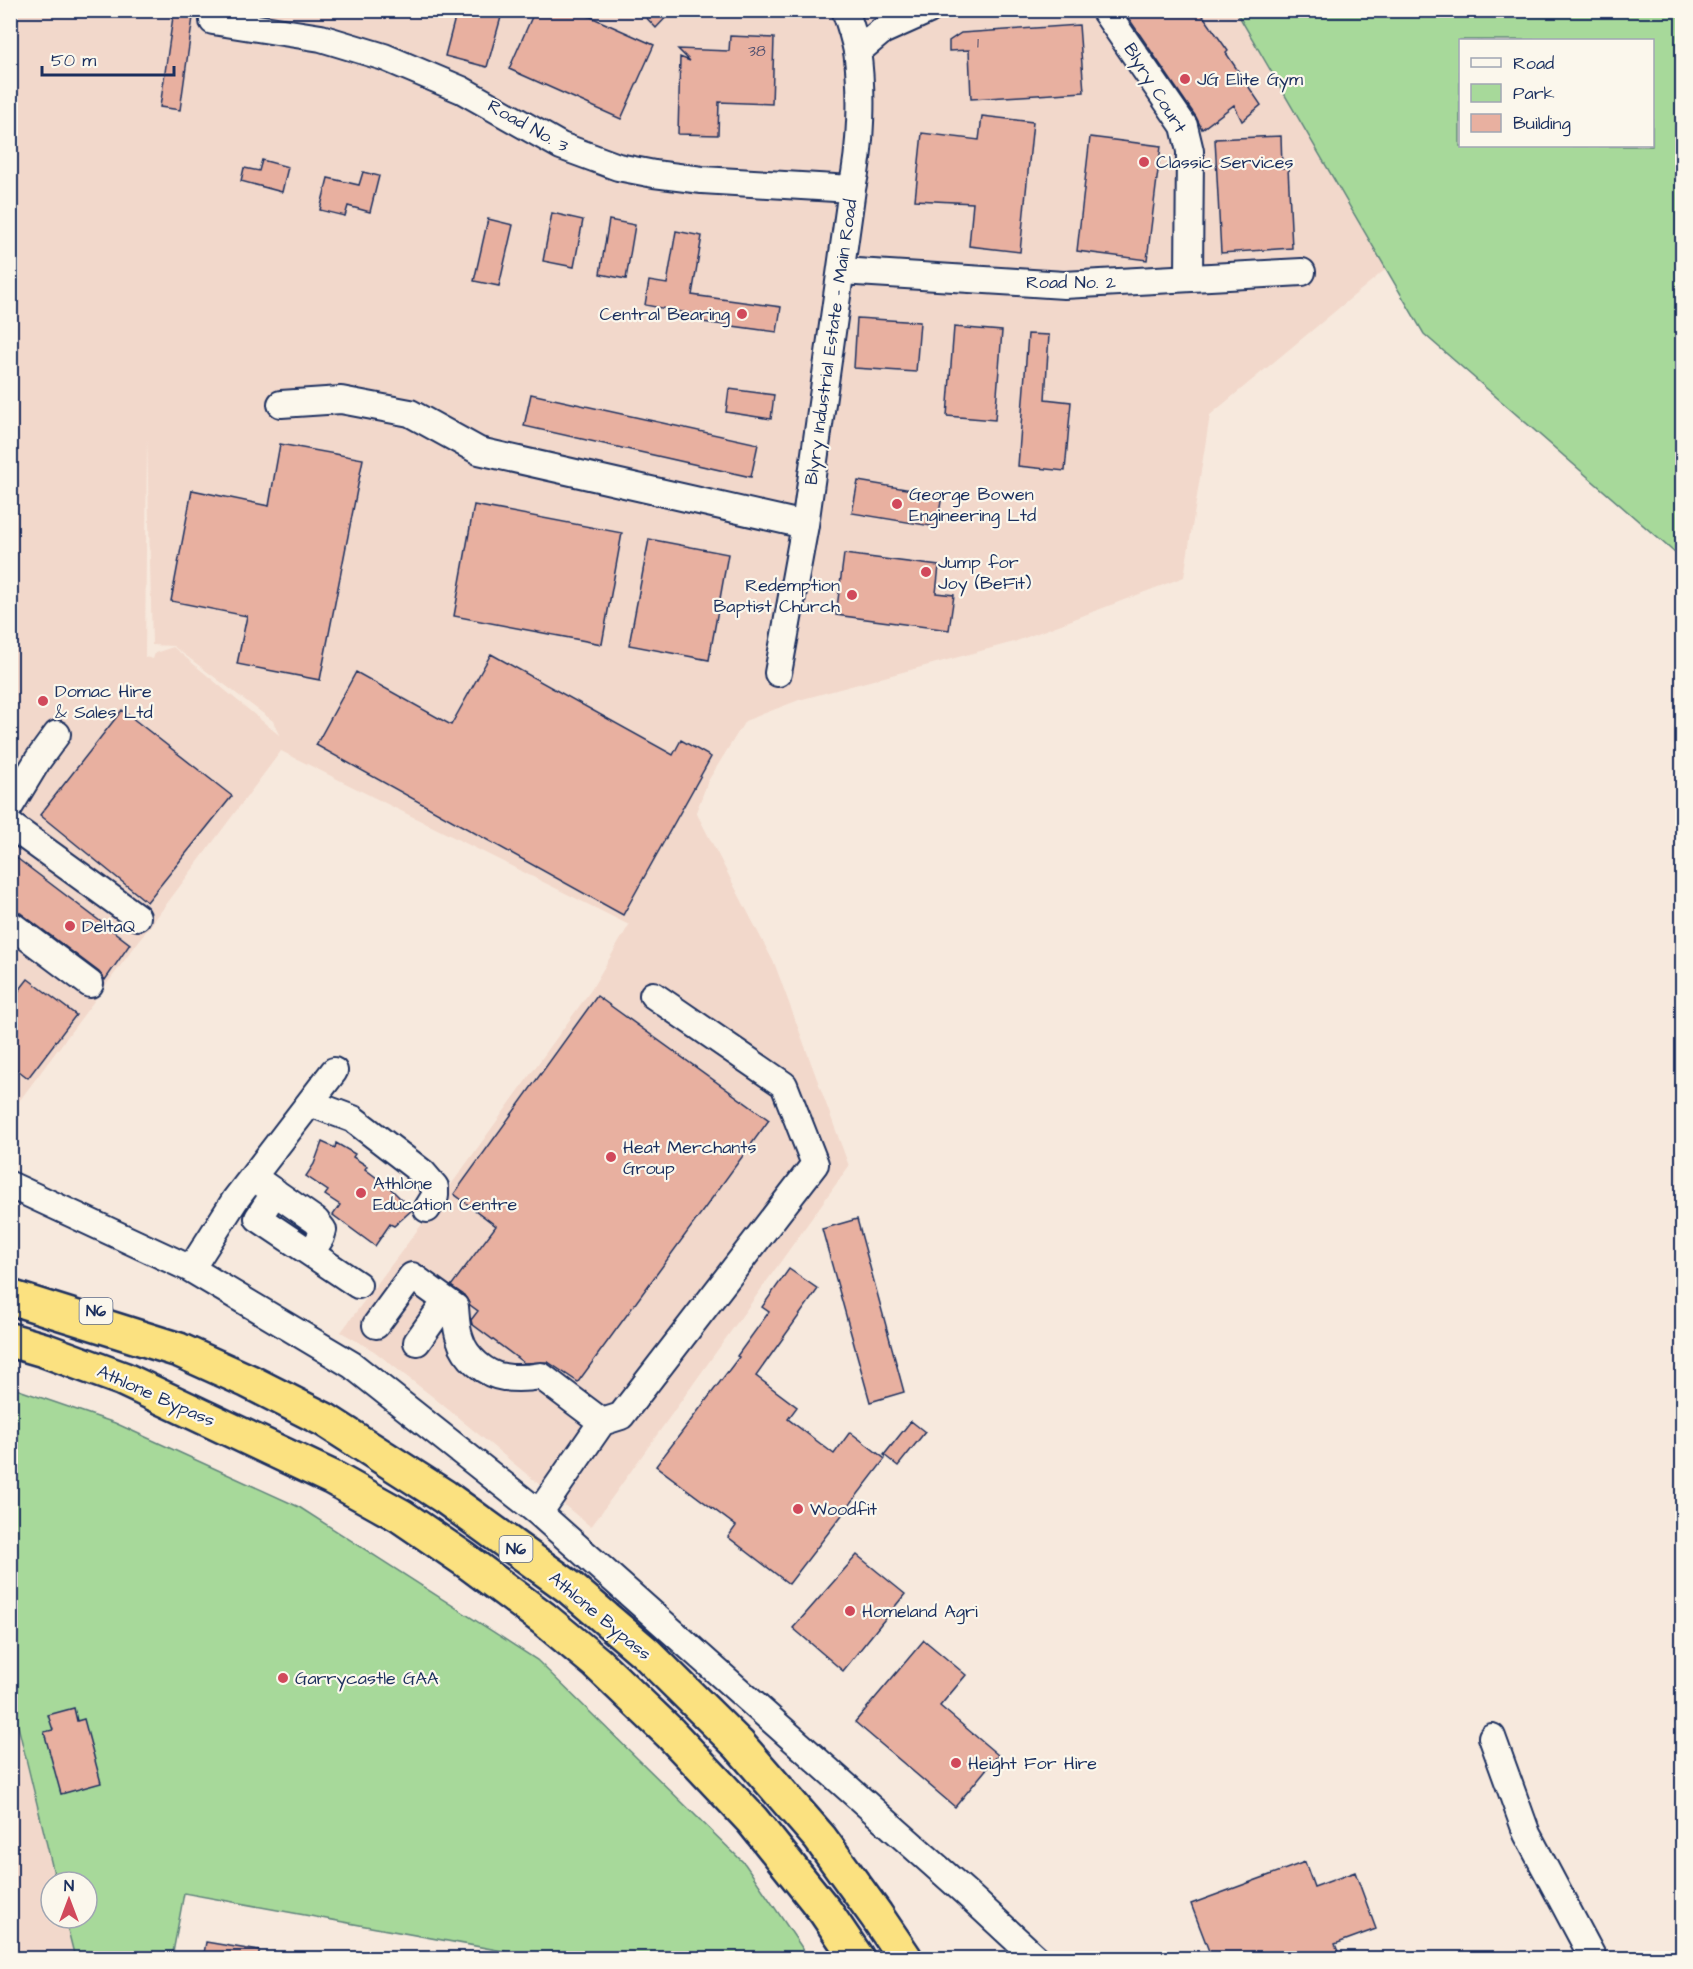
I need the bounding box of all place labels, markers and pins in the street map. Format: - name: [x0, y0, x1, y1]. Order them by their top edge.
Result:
- place label: JG Elite Gym: [1197, 67, 1303, 93]
- marker: JG Elite Gym: [1178, 72, 1192, 86]
- place label: Classic Services: [1156, 150, 1294, 175]
- marker: Classic Services: [1137, 155, 1151, 169]
- place label: Central Bearing: [599, 302, 730, 328]
- marker: Central Bearing: [735, 307, 749, 321]
- place label: George Bowen Engineering Ltd: [909, 482, 1036, 529]
- marker: George Bowen Engineering Ltd: [890, 497, 904, 511]
- place label: Jump for Joy (BeFit): [938, 550, 1031, 597]
- marker: Jump for Joy (BeFit): [919, 565, 933, 579]
- place label: Redemption Baptist Church: [713, 573, 840, 619]
- marker: Redemption Baptist Church: [845, 588, 859, 602]
- place label: Domac Hire & Sales Ltd: [55, 679, 153, 725]
- marker: Domac Hire & Sales Ltd: [36, 694, 50, 708]
- place label: DeltaQ: [82, 914, 136, 939]
- marker: DeltaQ: [63, 919, 77, 933]
- place label: Heat Merchants Group: [623, 1135, 757, 1181]
- marker: Heat Merchants Group: [604, 1150, 618, 1164]
- place label: Athlone Education Centre: [373, 1171, 518, 1217]
- marker: Athlone Education Centre: [354, 1186, 368, 1200]
- place label: Woodfit: [810, 1497, 878, 1522]
- marker: Woodfit: [791, 1502, 805, 1516]
- place label: Homeland Agri: [862, 1599, 978, 1625]
- marker: Homeland Agri: [843, 1604, 857, 1618]
- place label: Garrycastle GAA: [295, 1666, 439, 1692]
- marker: Garrycastle GAA: [276, 1671, 290, 1685]
- place label: Height For Hire: [968, 1751, 1097, 1777]
- marker: Height For Hire: [949, 1756, 963, 1770]

